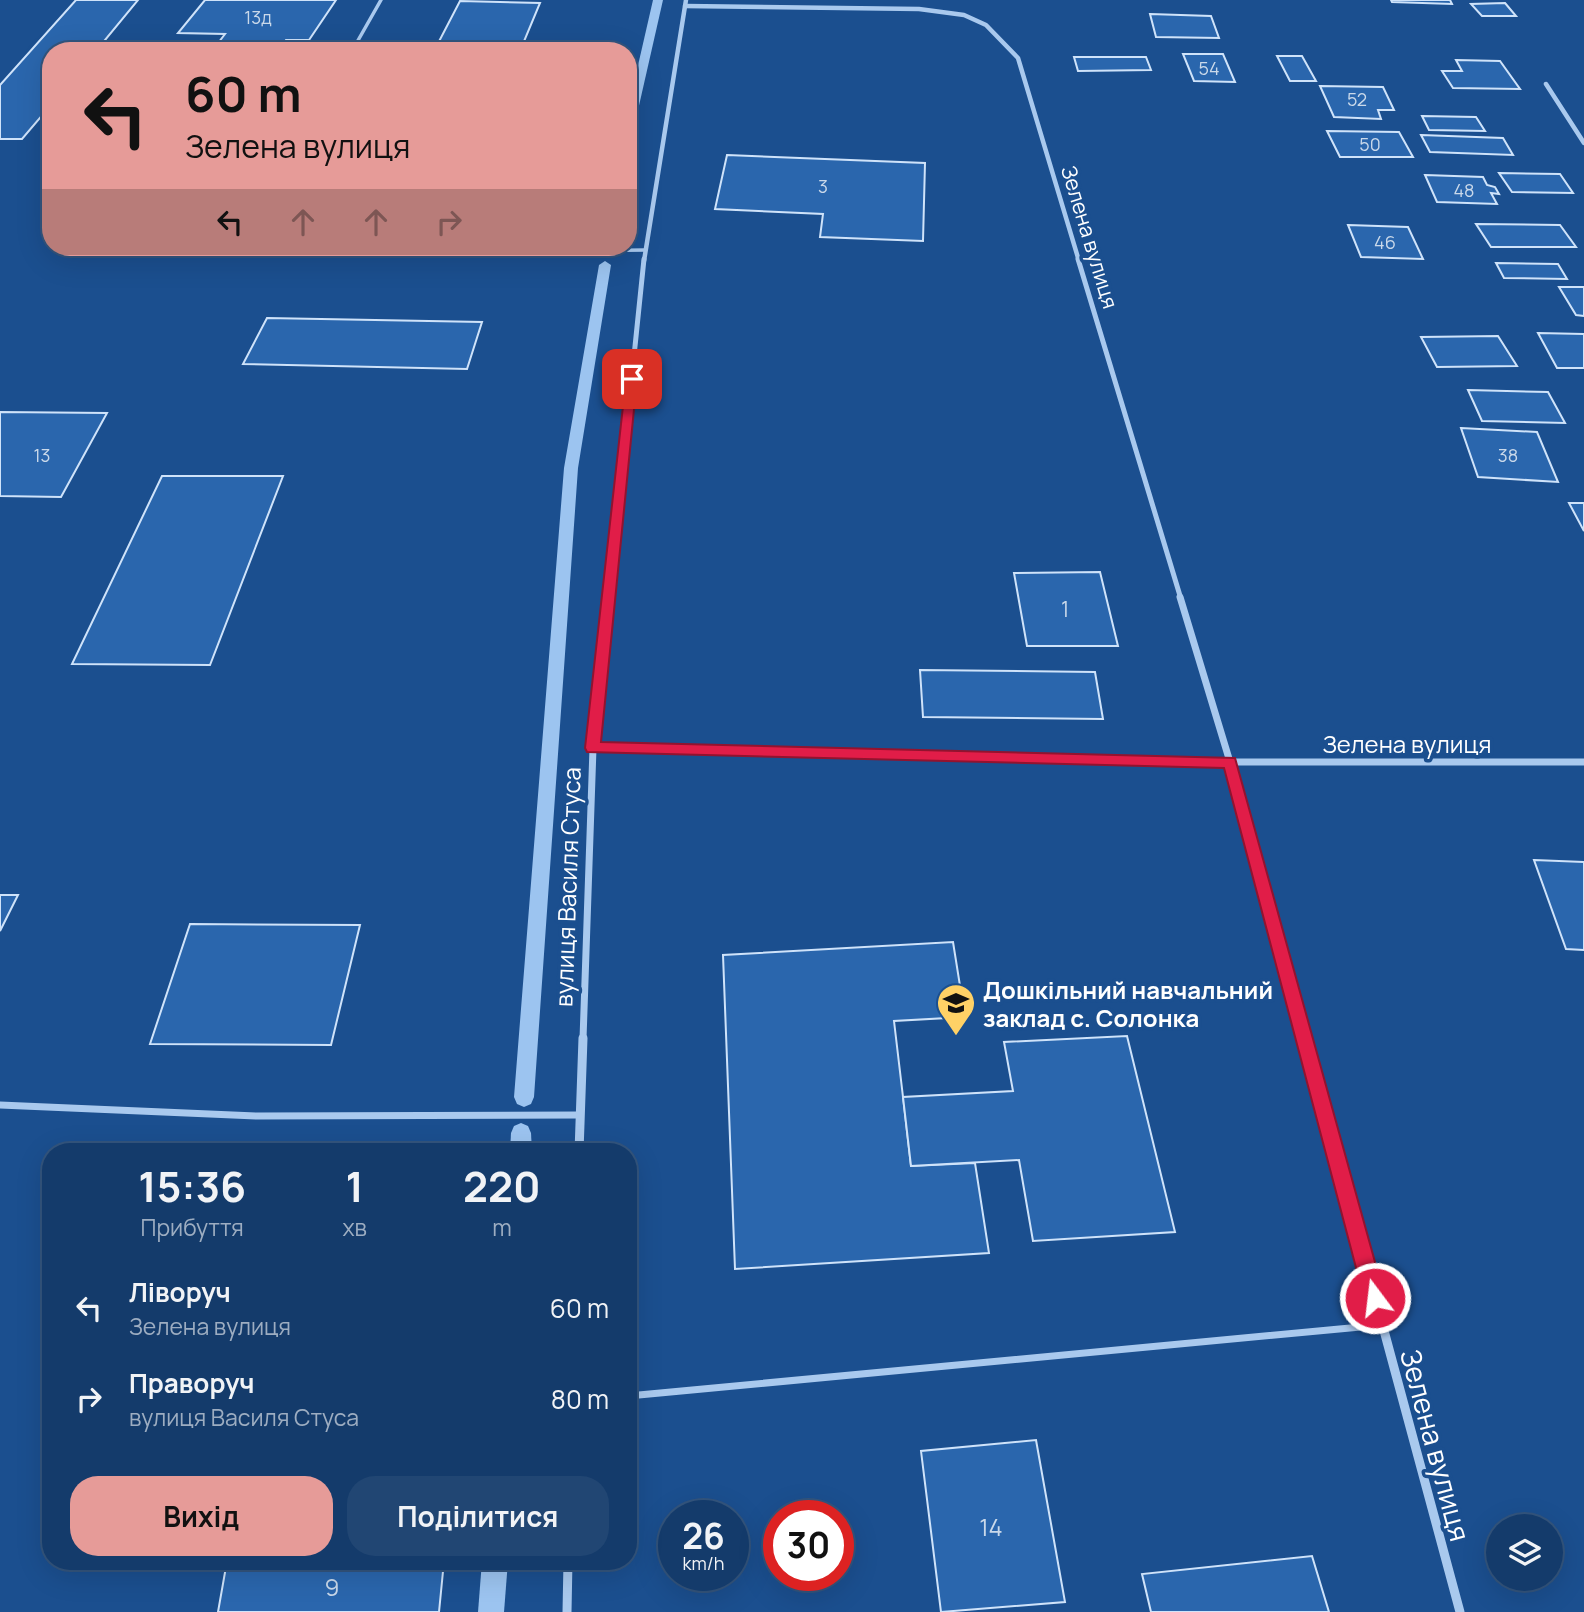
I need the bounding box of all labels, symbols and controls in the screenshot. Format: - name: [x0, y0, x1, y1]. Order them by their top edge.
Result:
- house number: 13д: [244, 5, 272, 29]
- house number: 54: [1198, 56, 1220, 80]
- text: 60 m: [185, 60, 302, 127]
- icon: left: [70, 70, 161, 161]
- house number: 52: [1347, 87, 1367, 111]
- text: Зелена вулиця: [185, 124, 410, 168]
- house number: 50: [1359, 132, 1381, 156]
- street label: Зелена вулиця: [1055, 162, 1125, 312]
- house number: 3: [818, 174, 828, 198]
- house number: 48: [1453, 178, 1475, 202]
- icon: left: [211, 203, 249, 241]
- icon: ahead: [284, 203, 322, 241]
- icon: ahead: [357, 203, 395, 241]
- icon: right: [430, 203, 468, 241]
- house number: 46: [1374, 230, 1396, 254]
- pin: [602, 349, 662, 409]
- icon: arrive: [613, 360, 651, 398]
- house number: 13: [34, 443, 50, 467]
- house number: 38: [1498, 443, 1518, 467]
- house number: 1: [1061, 595, 1069, 623]
- street label: Зелена вулиця: [1322, 727, 1492, 760]
- street label: вулиця Василя Стуса: [546, 766, 588, 1008]
- place label: Дошкільний навчальний заклад с. Солонка: [983, 973, 1273, 1034]
- school or university icon: Дошкільний навчальний заклад с. Солонка: [935, 982, 977, 1037]
- text: 15:36: [138, 1157, 246, 1215]
- text: 1: [345, 1157, 364, 1215]
- text: 220: [463, 1157, 541, 1215]
- text: Прибуття: [141, 1211, 244, 1243]
- text: хв: [342, 1211, 367, 1243]
- text: m: [492, 1211, 512, 1243]
- position arrow: [1338, 1261, 1412, 1335]
- text: Ліворуч: [129, 1274, 231, 1310]
- icon: left: [70, 1289, 108, 1327]
- text: 60 m: [550, 1290, 609, 1326]
- text: Зелена вулиця: [129, 1310, 291, 1342]
- street label: Зелена вулиця: [1392, 1345, 1480, 1545]
- text: Праворуч: [129, 1365, 254, 1401]
- icon: right: [70, 1380, 108, 1418]
- text: 80 m: [551, 1381, 609, 1417]
- text: вулиця Василя Стуса: [129, 1401, 359, 1433]
- button: Вихід: [70, 1476, 333, 1556]
- button: Поділитися: [347, 1476, 609, 1556]
- speed limit sign: 30: [763, 1500, 854, 1591]
- house number: 14: [979, 1510, 1003, 1543]
- text: 26: [682, 1512, 725, 1560]
- map controls: [1486, 1514, 1563, 1591]
- button: layers: [1486, 1514, 1563, 1591]
- text: km/h: [683, 1551, 724, 1575]
- house number: 9: [325, 1570, 339, 1603]

